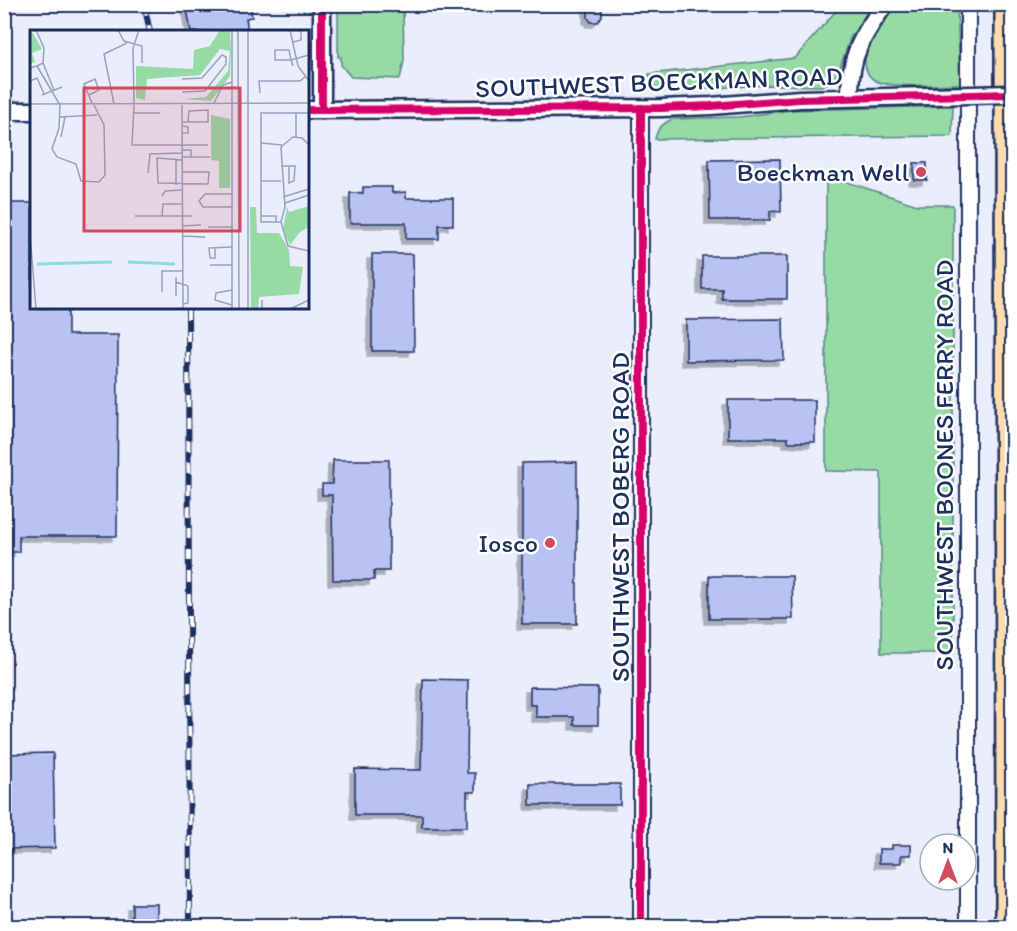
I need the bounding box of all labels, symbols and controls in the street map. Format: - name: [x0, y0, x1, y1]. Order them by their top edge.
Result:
- inset map: [30, 30, 309, 309]
- street label: SOUTHWEST BOECKMAN ROAD: [475, 60, 843, 104]
- place label: Boeckman Well: [737, 156, 909, 188]
- marker: Boeckman Well: [914, 165, 928, 179]
- street label: SOUTHWEST BOONES FERRY ROAD: [928, 260, 960, 670]
- street label: SOUTHWEST BOBERG ROAD: [604, 352, 636, 682]
- place label: Iosco: [478, 527, 538, 559]
- marker: Iosco: [543, 536, 557, 550]
- north arrow: [918, 832, 978, 892]
- text: N: [943, 838, 953, 857]

